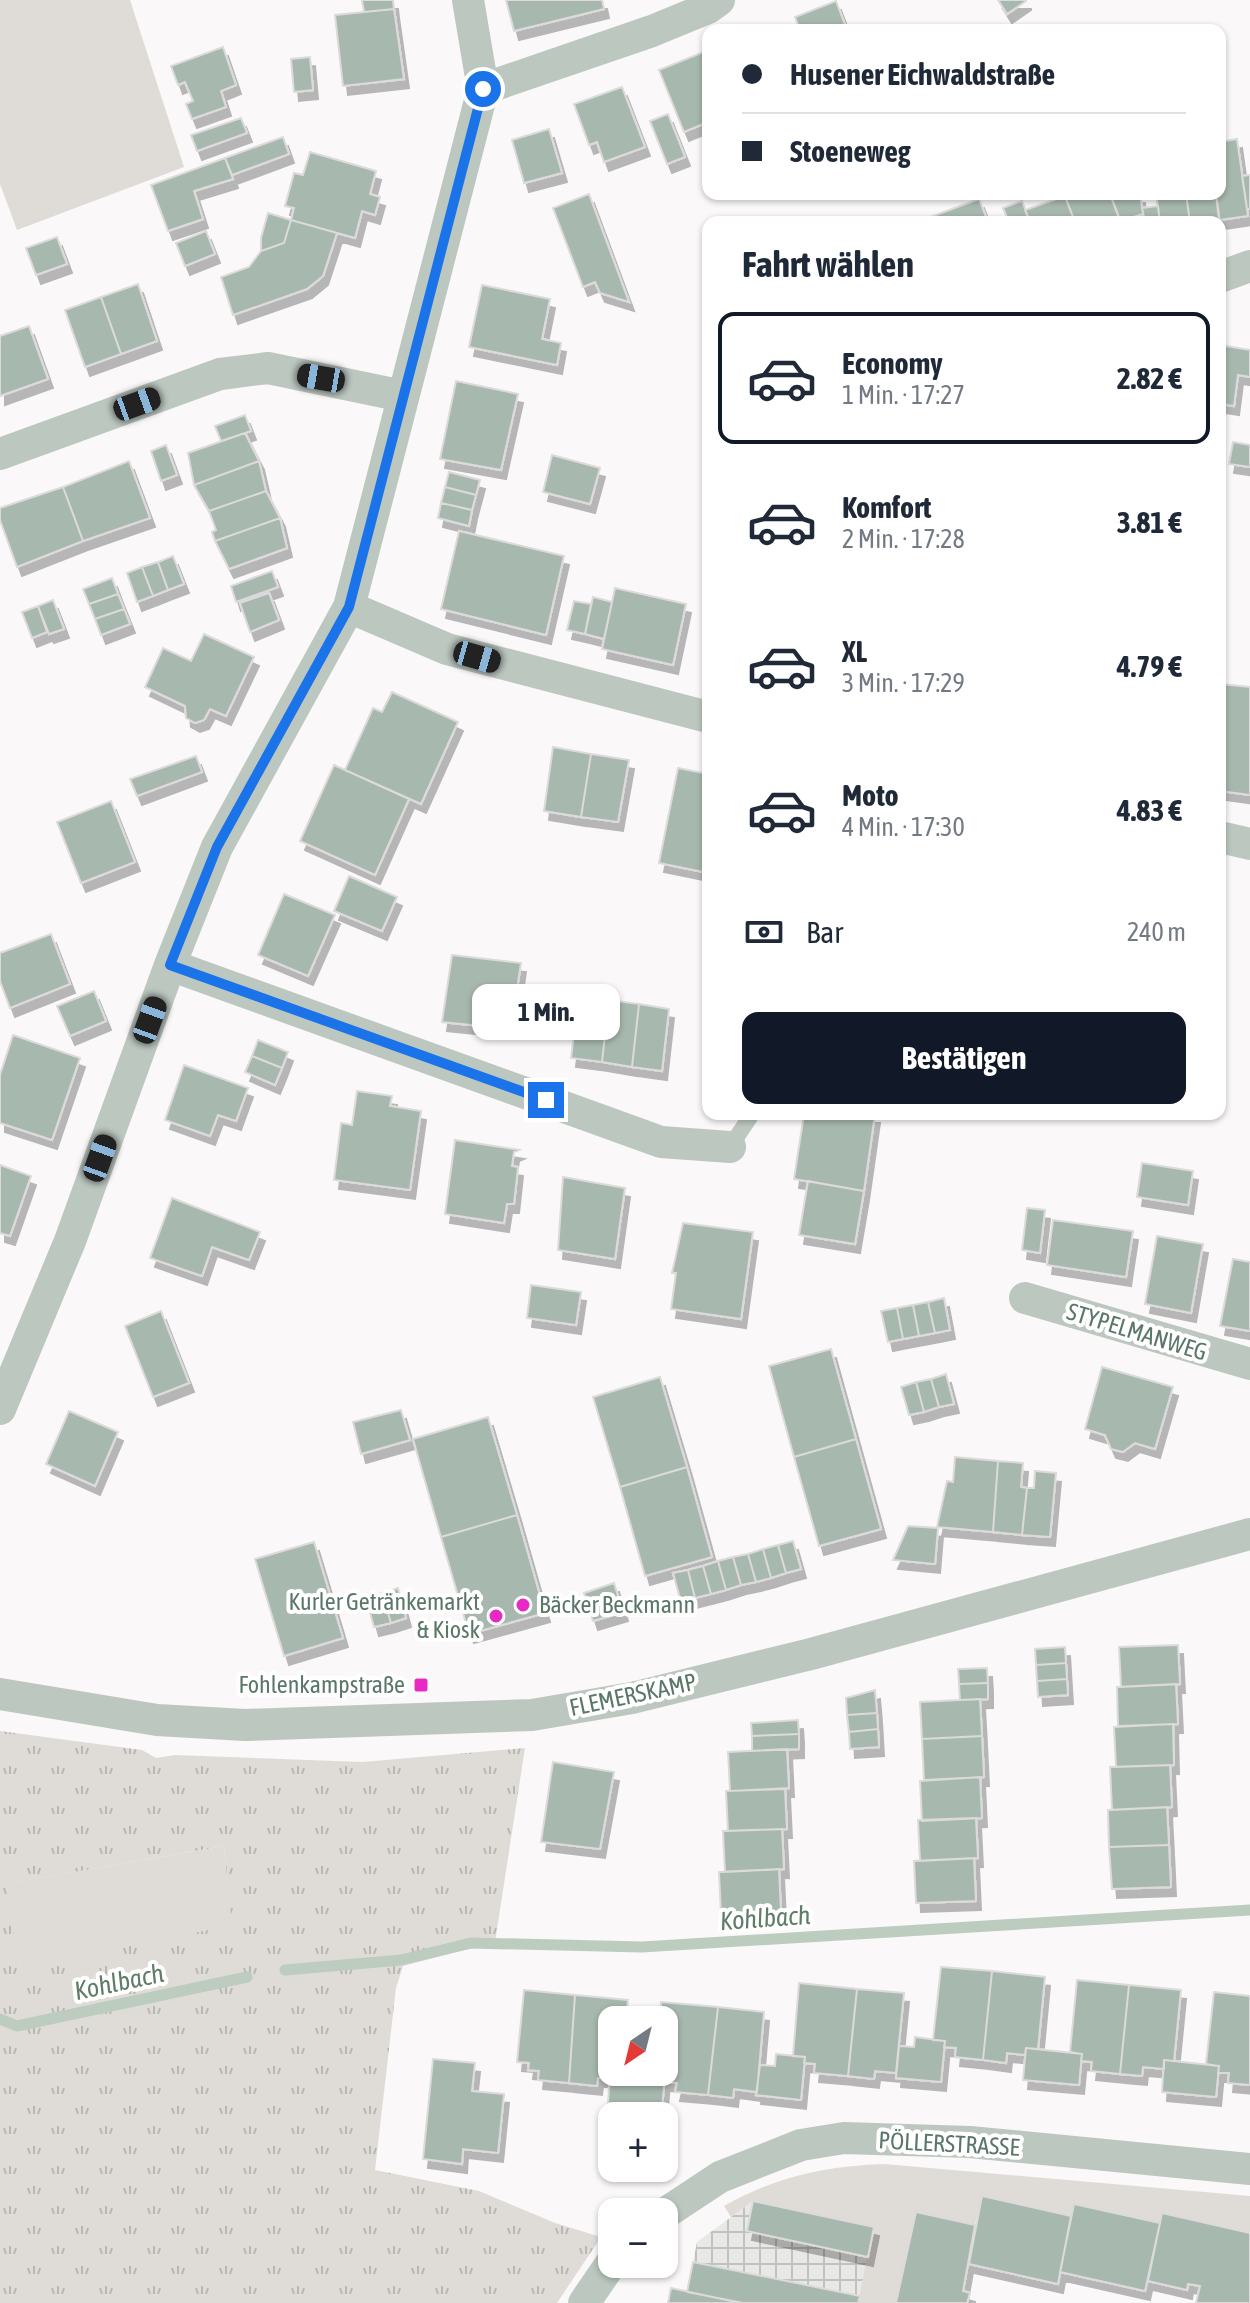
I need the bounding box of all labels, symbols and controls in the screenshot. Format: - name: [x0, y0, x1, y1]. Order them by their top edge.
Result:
- text: Husener Eichwaldstraße: [790, 57, 1055, 91]
- route start: [465, 71, 501, 107]
- text: Stoeneweg: [790, 134, 911, 168]
- text: Fahrt wählen: [742, 243, 914, 285]
- icon: car: [746, 342, 818, 414]
- text: Economy: [842, 346, 943, 380]
- text: 2.82 €: [1117, 361, 1182, 395]
- car: [295, 362, 347, 394]
- text: 1 Min. · 17:27: [842, 380, 965, 410]
- car: [110, 385, 164, 423]
- icon: car: [746, 486, 818, 558]
- text: Komfort: [842, 490, 931, 524]
- text: 3.81 €: [1117, 505, 1182, 539]
- text: 2 Min. · 17:28: [842, 524, 965, 554]
- icon: car: [746, 630, 818, 702]
- text: XL: [842, 634, 867, 668]
- car: [451, 639, 503, 675]
- text: 4.79 €: [1117, 649, 1182, 683]
- text: 3 Min. · 17:29: [842, 668, 965, 698]
- icon: car: [746, 774, 818, 846]
- text: Moto: [842, 778, 899, 812]
- text: 4.83 €: [1117, 793, 1182, 827]
- text: 4 Min. · 17:30: [842, 812, 965, 842]
- icon: cash: [742, 910, 786, 954]
- text: Bar: [806, 915, 843, 949]
- text: 240 m: [1127, 917, 1186, 947]
- callout: 1 Min.: [472, 984, 620, 1040]
- car: [131, 993, 169, 1047]
- text: 1 Min.: [518, 997, 574, 1027]
- button: Bestätigen: [742, 1012, 1186, 1104]
- route end: [528, 1082, 564, 1118]
- car: [81, 1131, 119, 1185]
- street label: STYPELMANWEG: [1064, 1297, 1210, 1366]
- place label: Kurler Getränkemarkt & Kiosk: [289, 1588, 480, 1643]
- place label: Bäcker Beckmann: [539, 1591, 695, 1618]
- marker: Bäcker Beckmann: [514, 1596, 532, 1614]
- marker: Kurler Getränkemarkt & Kiosk: [487, 1607, 505, 1625]
- street label: FLEMERSKAMP: [567, 1668, 699, 1721]
- place label: Fohlenkampstraße: [239, 1671, 405, 1698]
- marker: Fohlenkampstraße: [412, 1676, 430, 1694]
- water label: Kohlbach: [719, 1900, 812, 1936]
- water label: Kohlbach: [72, 1958, 167, 2006]
- north arrow: [598, 2006, 678, 2086]
- map controls: [598, 2006, 678, 2278]
- button: +: [598, 2102, 678, 2182]
- street label: PÖLLERSTRASSE: [878, 2126, 1020, 2161]
- button: −: [598, 2198, 678, 2278]

